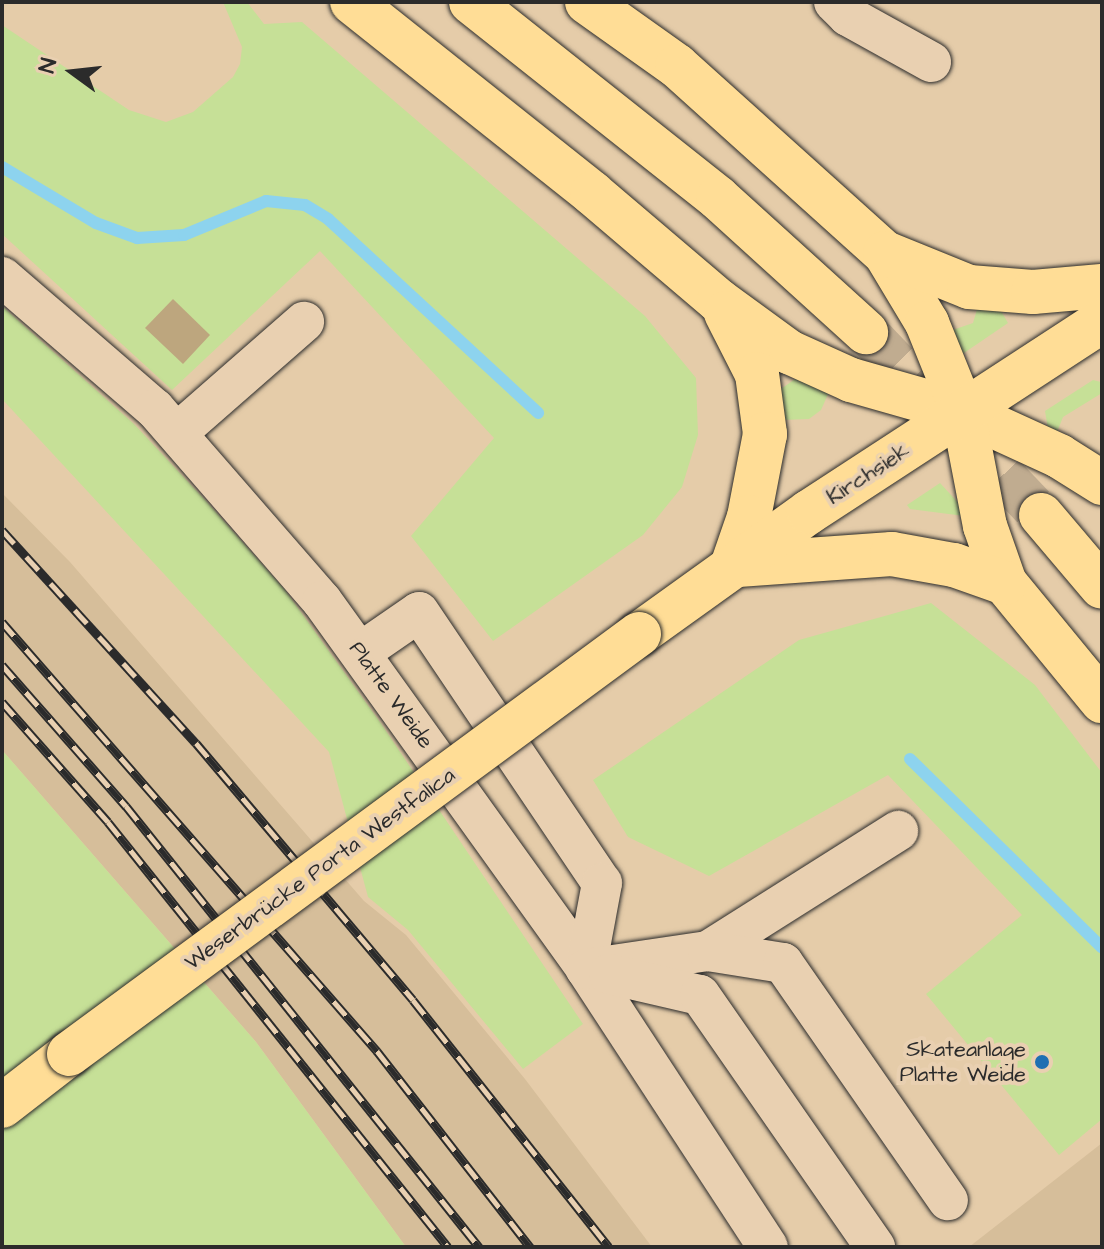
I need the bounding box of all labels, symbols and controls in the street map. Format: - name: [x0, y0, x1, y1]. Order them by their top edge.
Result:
- north arrow: [32, 32, 112, 112]
- text: N: [32, 55, 65, 76]
- street label: Kirchsiek: [822, 437, 914, 511]
- street label: Platte Weide: [343, 636, 439, 754]
- street label: Weserbrücke Porta Westfalica: [180, 762, 460, 976]
- place label: Skateanlage Platte Weide: [900, 1036, 1026, 1088]
- marker: Skateanlage Platte Weide: [1033, 1053, 1051, 1071]

